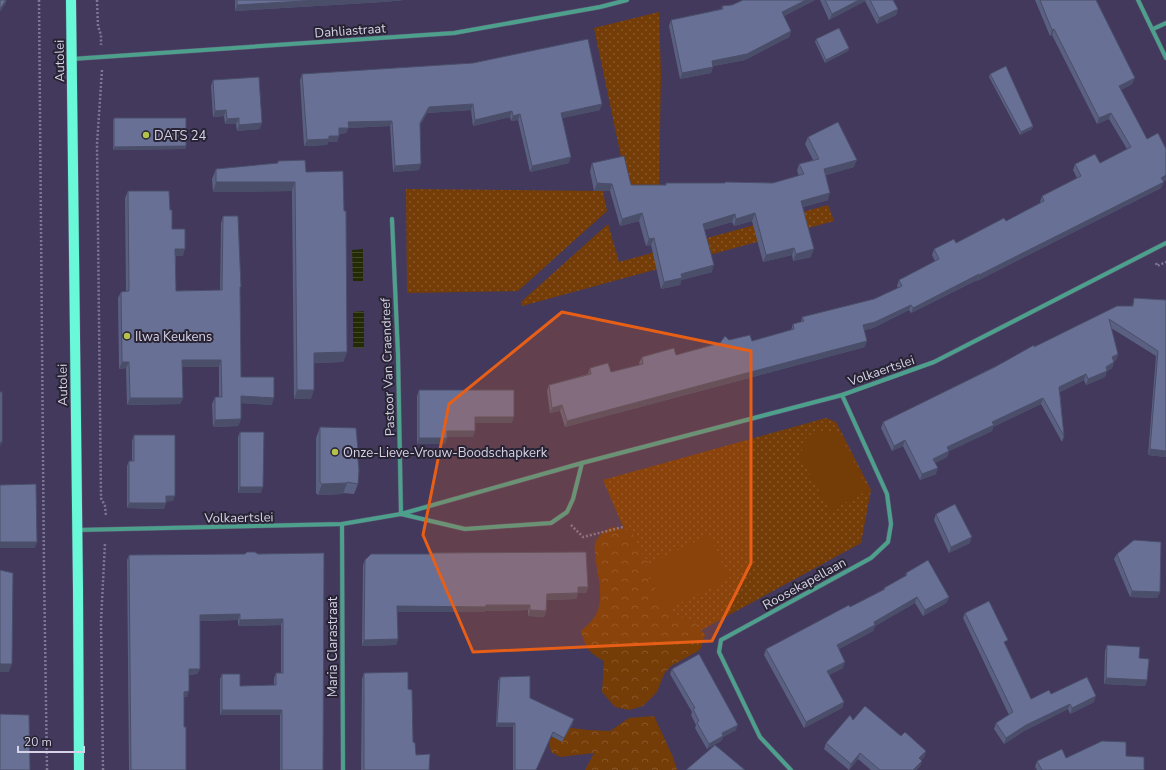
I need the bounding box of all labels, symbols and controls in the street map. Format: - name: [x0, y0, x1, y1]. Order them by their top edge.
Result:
- street label: Dahliastraat: [314, 20, 387, 42]
- street label: Autolei: [51, 40, 69, 82]
- place label: DATS 24: [154, 127, 207, 145]
- marker: DATS 24: [141, 130, 151, 140]
- street label: Pastoor Van Craendreef: [377, 297, 399, 437]
- place label: Ilwa Keukens: [135, 328, 212, 346]
- marker: Ilwa Keukens: [122, 331, 132, 341]
- street label: Volkaertslei: [845, 351, 917, 391]
- street label: Autolei: [54, 364, 72, 406]
- place label: Onze-Lieve-Vrouw-Boodschapkerk: [343, 444, 548, 462]
- marker: Onze-Lieve-Vrouw-Boodschapkerk: [330, 447, 340, 457]
- street label: Volkaertslei: [203, 508, 274, 528]
- street label: Roosekapellaan: [760, 553, 849, 614]
- street label: Maria Clarastraat: [324, 596, 342, 697]
- scale bar: [18, 728, 84, 754]
- text: 20 m: [24, 734, 52, 750]

